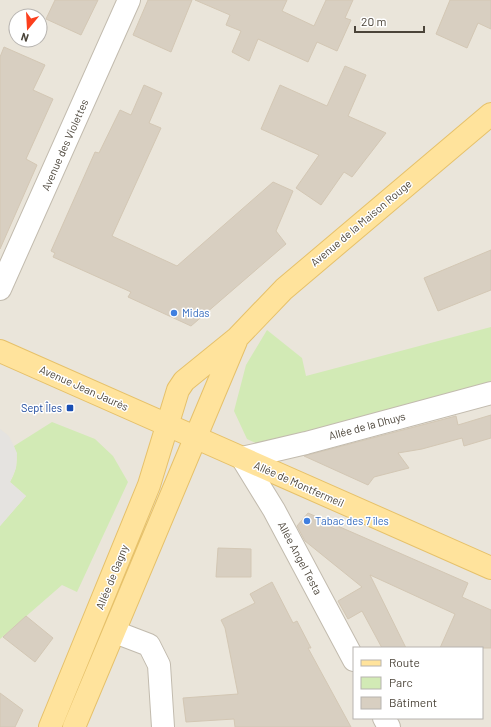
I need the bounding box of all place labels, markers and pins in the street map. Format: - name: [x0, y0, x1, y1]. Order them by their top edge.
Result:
- place label: Midas: [182, 306, 210, 319]
- marker: Midas: [169, 308, 179, 318]
- place label: Sept Îles: [21, 401, 62, 414]
- marker: Sept Îles: [65, 403, 75, 413]
- place label: Tabac des 7 îles: [315, 514, 389, 527]
- marker: Tabac des 7 îles: [302, 516, 312, 526]

